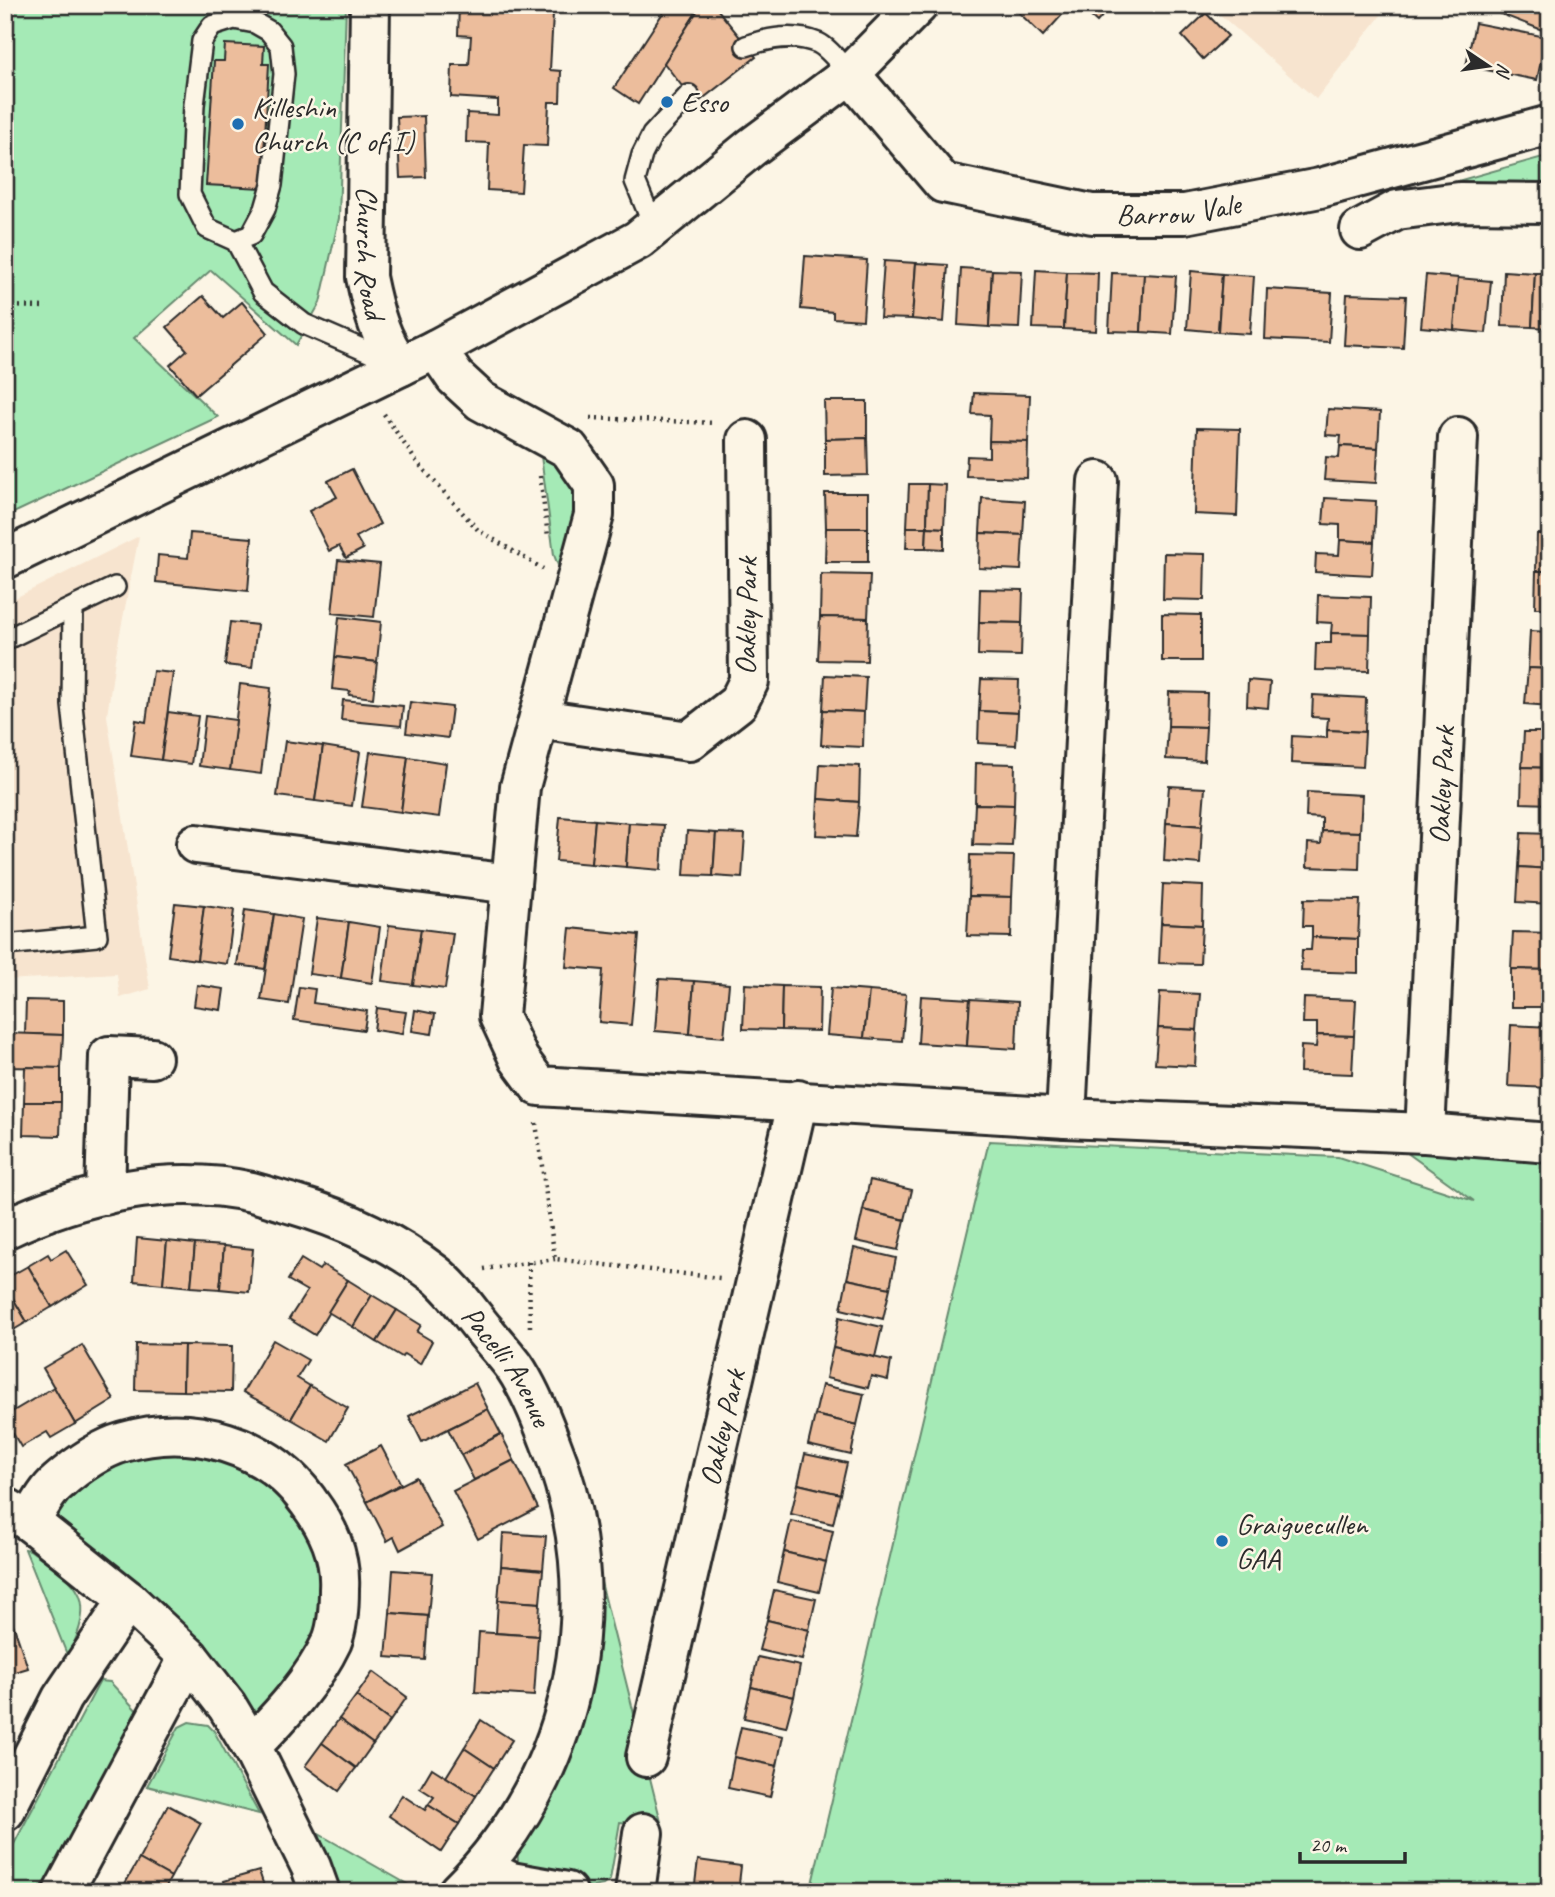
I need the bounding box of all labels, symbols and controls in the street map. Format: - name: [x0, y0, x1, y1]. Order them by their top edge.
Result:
- north arrow: [1454, 32, 1524, 102]
- text: N: [1490, 61, 1517, 81]
- place label: Esso: [681, 83, 729, 121]
- place label: Killeshin Church (C of I): [252, 88, 416, 160]
- marker: Esso: [659, 94, 675, 110]
- marker: Killeshin Church (C of I): [230, 116, 246, 132]
- street label: Barrow Vale: [1116, 184, 1246, 233]
- street label: Church Road: [347, 186, 396, 328]
- street label: Oakley Park: [726, 555, 766, 675]
- street label: Oakley Park: [1420, 723, 1463, 845]
- street label: Pacelli Avenue: [453, 1298, 562, 1434]
- street label: Oakley Park: [690, 1364, 754, 1490]
- place label: Graiguecullen GAA: [1236, 1505, 1369, 1577]
- marker: Graiguecullen GAA: [1214, 1533, 1230, 1549]
- scale bar: [1300, 1820, 1404, 1864]
- text: 20 m: [1310, 1832, 1348, 1858]

